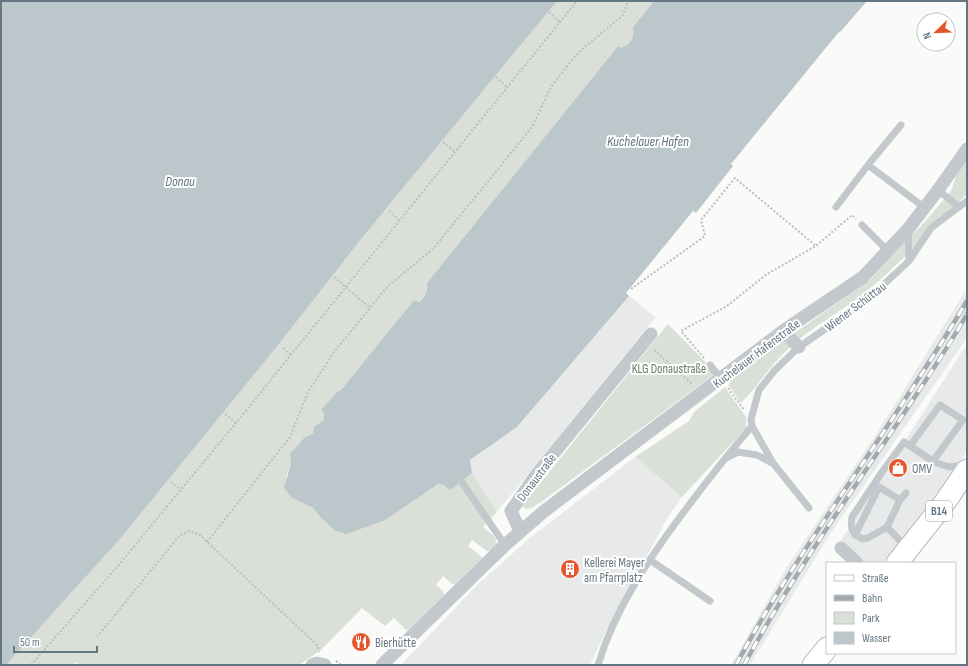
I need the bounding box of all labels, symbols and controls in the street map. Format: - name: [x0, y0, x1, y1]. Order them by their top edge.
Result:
- north arrow: [916, 12, 956, 52]
- text: N: [920, 30, 934, 41]
- water label: Kuchelauer Hafen: [607, 133, 689, 150]
- water label: Donau: [165, 173, 195, 190]
- street label: Wiener Schüttau: [822, 279, 889, 335]
- street label: Kuchelauer Hafenstraße: [710, 316, 803, 392]
- park label: KLG Donaustraße: [632, 361, 706, 377]
- street label: Donaustraße: [514, 451, 560, 505]
- shop icon: OMV: [887, 457, 909, 479]
- place label: OMV: [912, 461, 932, 477]
- road number: B14: [926, 501, 952, 521]
- place label: Kellerei Mayer am Pfarrplatz: [584, 555, 645, 586]
- building icon: Kellerei Mayer am Pfarrplatz: [559, 558, 581, 580]
- legend: [826, 562, 956, 654]
- text: Straße: [862, 571, 889, 586]
- text: Bahn: [862, 591, 882, 606]
- text: Park: [862, 611, 880, 626]
- scale bar: [14, 628, 97, 654]
- restaurant icon: Bierhütte: [350, 631, 372, 653]
- text: Wasser: [862, 631, 891, 646]
- text: 50 m: [20, 635, 40, 650]
- place label: Bierhütte: [375, 635, 416, 651]

